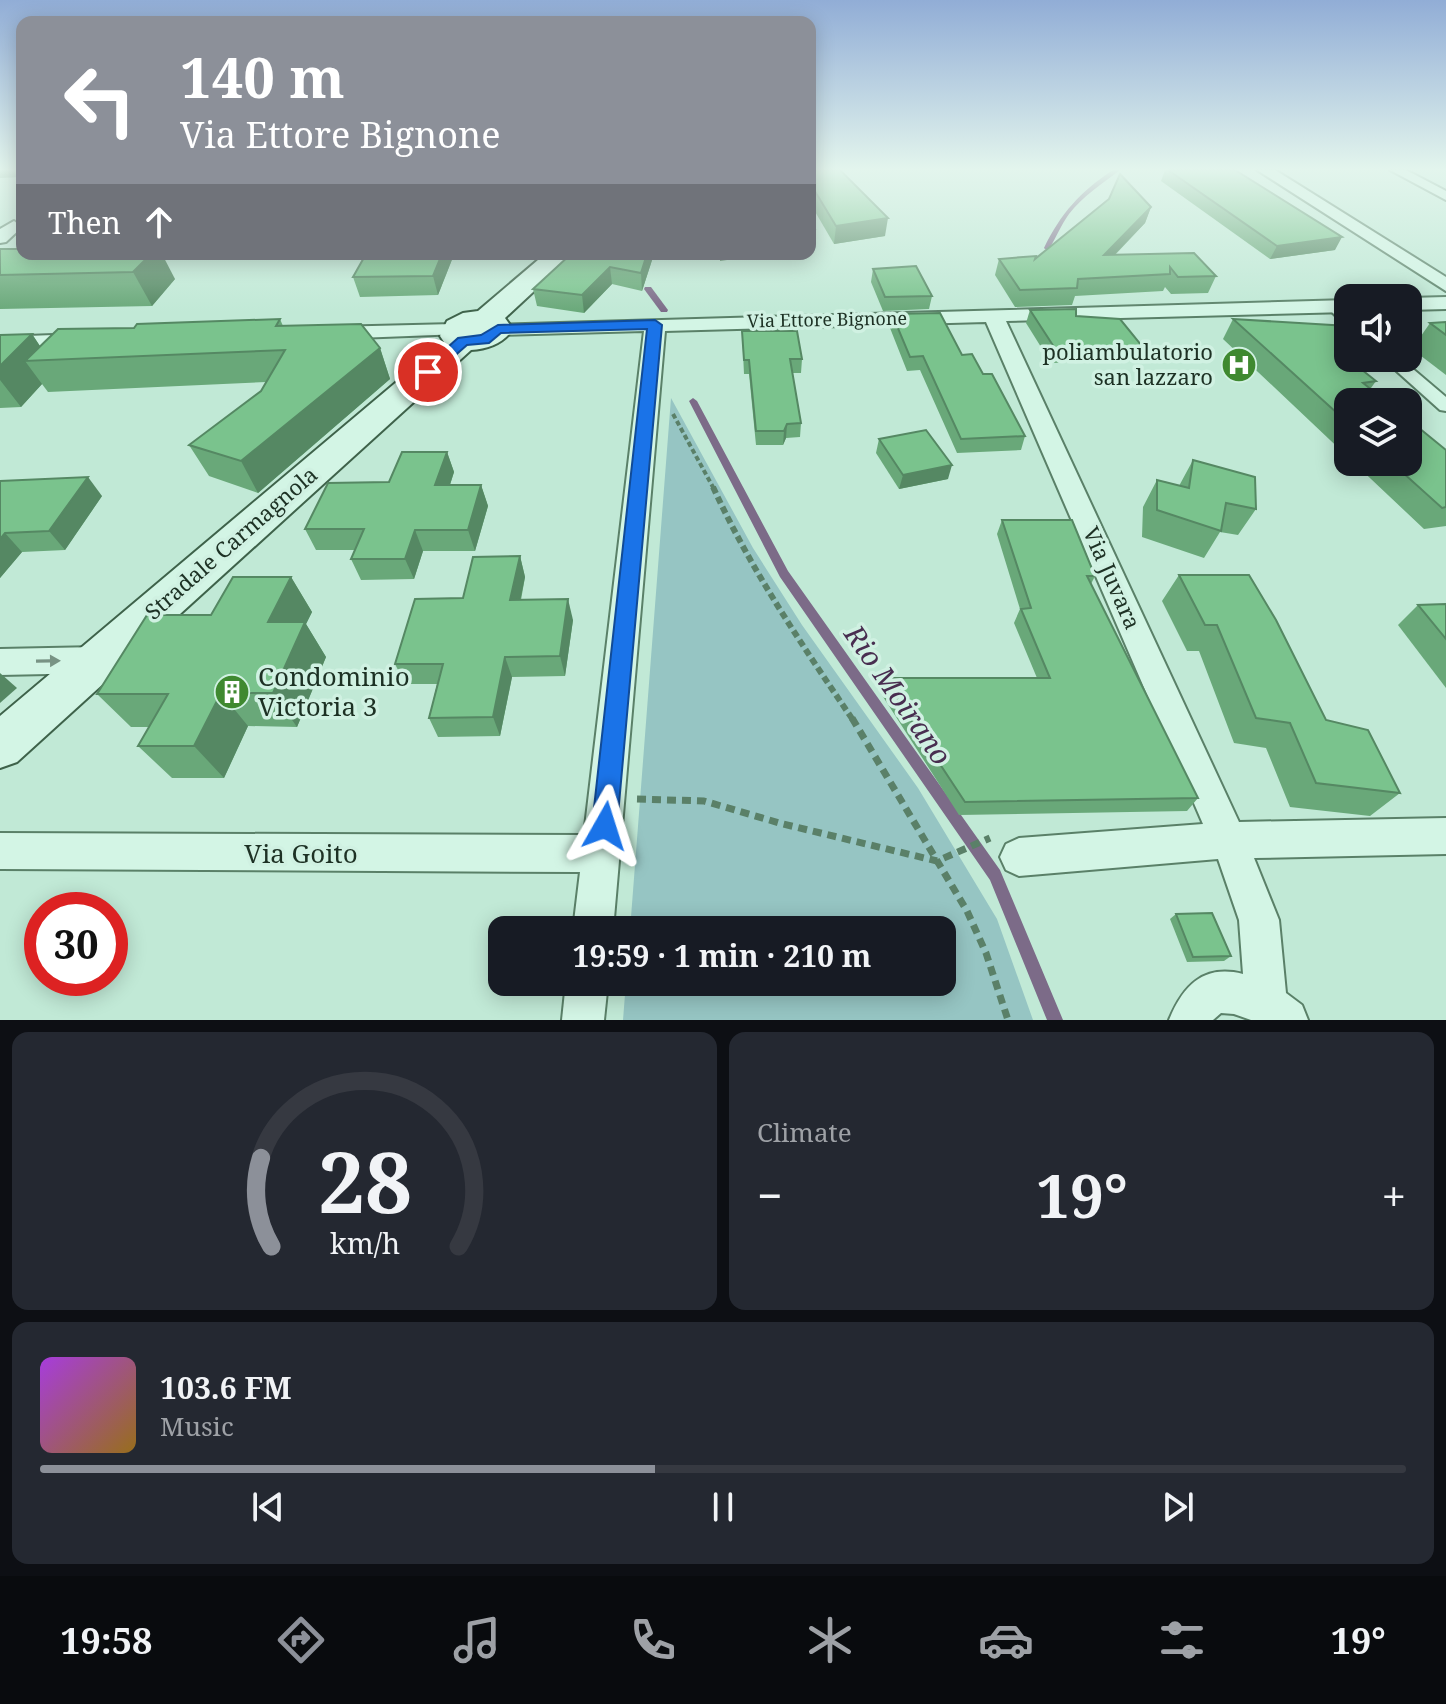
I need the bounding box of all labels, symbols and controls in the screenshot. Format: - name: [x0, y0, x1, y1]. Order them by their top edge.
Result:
- text: 140 m: [180, 38, 345, 114]
- icon: left: [48, 48, 152, 152]
- text: Via Ettore Bignone: [180, 110, 500, 159]
- icon: ahead: [137, 200, 181, 244]
- text: Then: [48, 202, 121, 243]
- map controls: [1334, 284, 1422, 476]
- button: sound: [1334, 284, 1422, 372]
- street label: Via Ettore Bignone: [747, 306, 907, 332]
- place label: poliambulatorio san lazzaro: [1043, 336, 1213, 391]
- pin: [394, 338, 462, 406]
- hospital icon: poliambulatorio san lazzaro: [1220, 346, 1258, 384]
- icon: arrive: [406, 350, 450, 394]
- button: layers: [1334, 388, 1422, 476]
- street label: Stradale Carmagnola: [138, 459, 323, 626]
- street label: Via Juvara: [1077, 522, 1149, 634]
- water label: Rio Moirano: [836, 616, 961, 772]
- one-way arrow: [36, 655, 61, 668]
- place label: Condominio Victoria 3: [258, 658, 410, 724]
- building icon: Condominio Victoria 3: [213, 673, 251, 711]
- position arrow: [563, 784, 647, 868]
- street label: Via Goito: [244, 835, 358, 871]
- speed limit sign: 30: [24, 892, 128, 996]
- text: 19:59 · 1 min · 210 m: [573, 935, 871, 976]
- text: Climate: [757, 1114, 852, 1150]
- text: 28: [317, 1124, 412, 1237]
- text: 19°: [1036, 1154, 1128, 1236]
- text: −: [757, 1165, 782, 1225]
- text: +: [1381, 1165, 1406, 1225]
- text: km/h: [329, 1223, 400, 1262]
- text: 103.6 FM: [160, 1367, 292, 1408]
- text: Music: [160, 1408, 234, 1444]
- icon: previous: [246, 1485, 290, 1529]
- icon: pause: [701, 1485, 745, 1529]
- icon: next: [1156, 1485, 1200, 1529]
- icon: directions: [273, 1612, 329, 1668]
- icon: music: [449, 1612, 505, 1668]
- icon: phone: [625, 1612, 681, 1668]
- icon: climate: [802, 1612, 858, 1668]
- icon: car: [978, 1612, 1034, 1668]
- icon: filters: [1154, 1612, 1210, 1668]
- text: 19:58: [60, 1616, 152, 1665]
- text: 19°: [1331, 1616, 1386, 1665]

